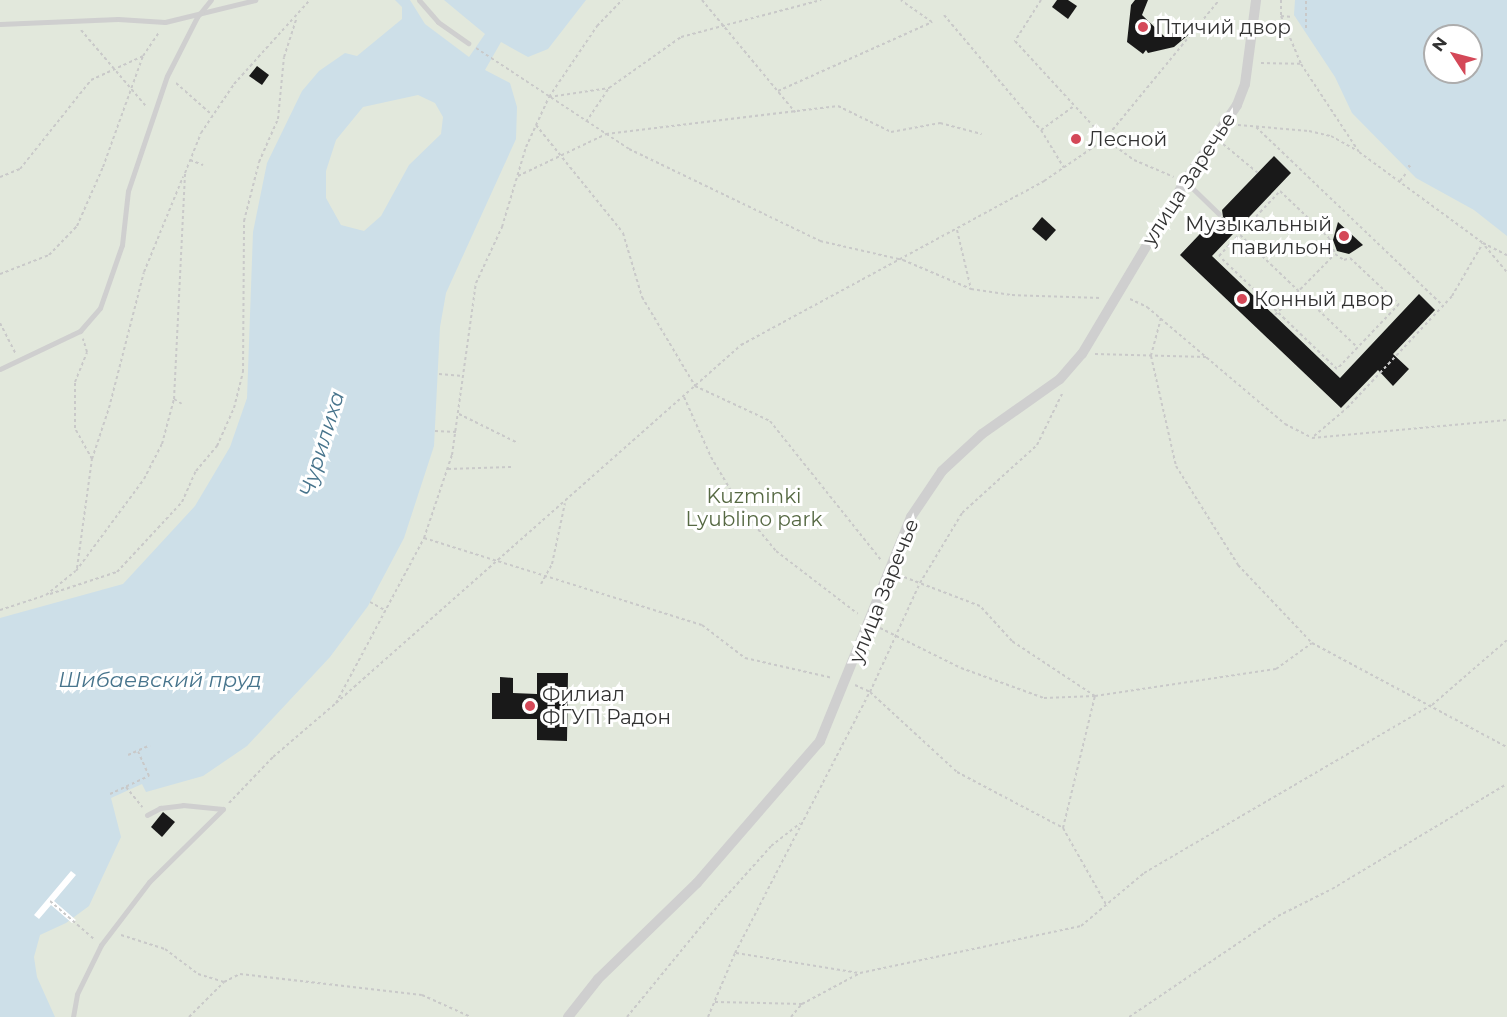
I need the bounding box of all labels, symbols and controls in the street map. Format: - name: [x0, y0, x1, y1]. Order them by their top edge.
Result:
- place label: Птичий двор: [1155, 15, 1291, 39]
- marker: Птичий двор: [1136, 20, 1150, 34]
- north arrow: [1423, 24, 1483, 84]
- text: N: [1428, 33, 1451, 55]
- street label: улица Заречье: [1137, 108, 1241, 250]
- place label: Лесной: [1088, 127, 1167, 151]
- marker: Лесной: [1069, 132, 1083, 146]
- place label: Музыкальный павильон: [1185, 213, 1332, 260]
- marker: Музыкальный павильон: [1337, 229, 1351, 243]
- place label: Конный двор: [1254, 287, 1393, 311]
- marker: Конный двор: [1235, 292, 1249, 306]
- water label: Чурилиха: [294, 388, 350, 500]
- park label: Kuzminki Lyublino park: [686, 485, 822, 532]
- street label: улица Заречье: [844, 515, 924, 667]
- water label: Шибаевский пруд: [58, 667, 262, 693]
- place label: Филиал ФГУП Радон: [542, 682, 671, 729]
- marker: Филиал ФГУП Радон: [523, 699, 537, 713]

